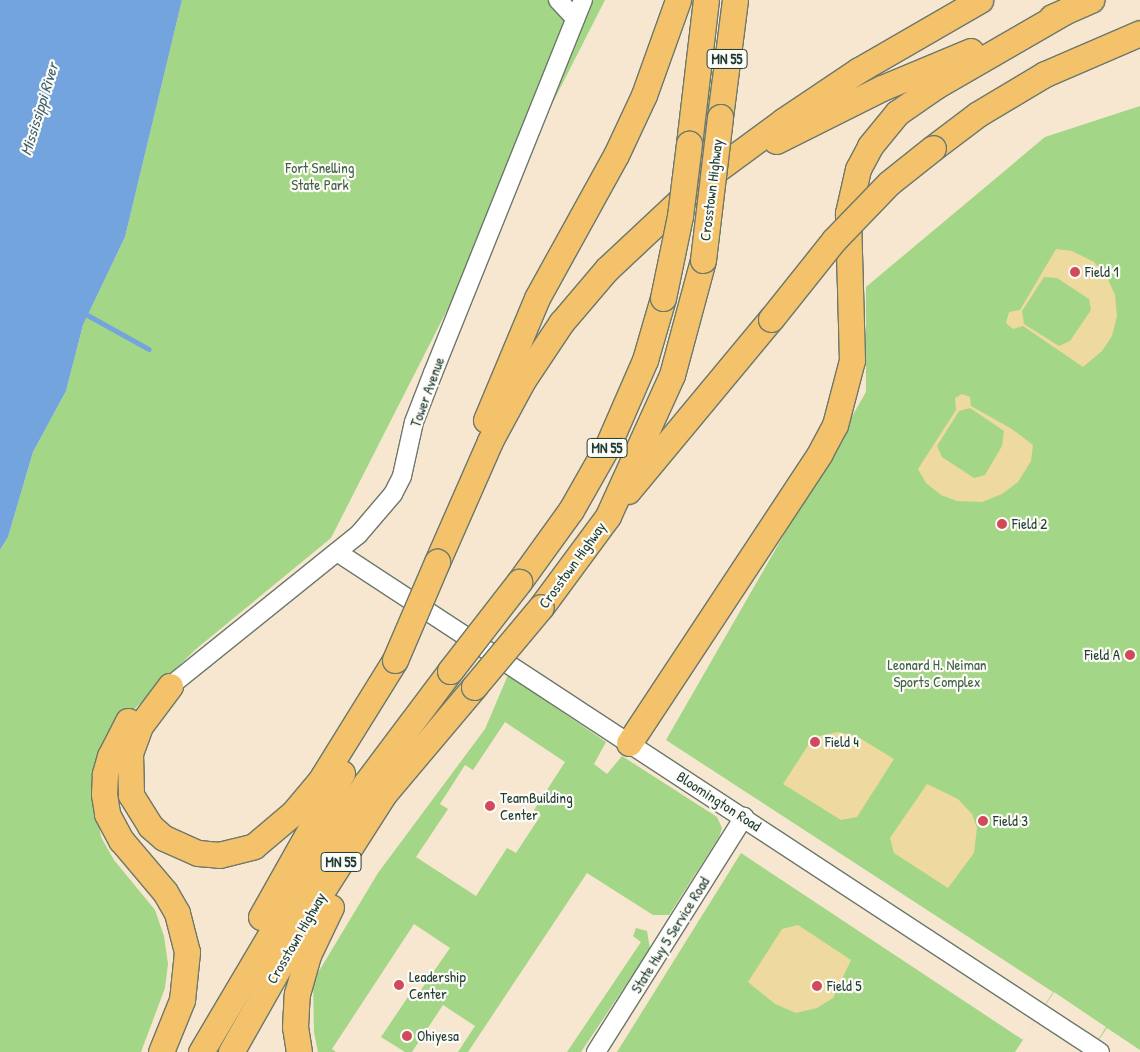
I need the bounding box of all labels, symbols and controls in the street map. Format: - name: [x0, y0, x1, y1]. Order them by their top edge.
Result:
- road number: MN 55: [706, 48, 748, 70]
- water label: Mississippi River: [16, 60, 62, 158]
- street label: Crosstown Highway: [696, 138, 726, 242]
- park label: Fort Snelling State Park: [286, 158, 354, 193]
- place label: Field 1: [1085, 263, 1119, 281]
- marker: Field 1: [1069, 266, 1081, 278]
- street label: Tower Avenue: [406, 355, 448, 429]
- road number: MN 55: [586, 436, 628, 459]
- place label: Field 2: [1012, 515, 1047, 533]
- street label: Crosstown Highway: [535, 518, 609, 612]
- marker: Field 2: [996, 518, 1008, 530]
- place label: Field A: [1084, 646, 1120, 664]
- marker: Field A: [1124, 649, 1136, 661]
- park label: Leonard H. Neiman Sports Complex: [887, 655, 987, 690]
- place label: Field 4: [825, 733, 859, 751]
- marker: Field 4: [809, 736, 821, 748]
- street label: Bloomington Road: [674, 767, 764, 835]
- place label: TeamBuilding Center: [500, 788, 573, 823]
- marker: TeamBuilding Center: [484, 800, 496, 812]
- place label: Field 3: [993, 812, 1028, 830]
- marker: Field 3: [977, 815, 989, 827]
- road number: MN 55: [320, 850, 362, 874]
- street label: State Hwy 5 Service Road: [627, 873, 713, 997]
- street label: Crosstown Highway: [263, 889, 329, 987]
- place label: Leadership Center: [409, 967, 466, 1002]
- place label: Field 5: [827, 977, 862, 995]
- marker: Leadership Center: [393, 979, 405, 991]
- marker: Field 5: [811, 980, 823, 992]
- place label: Ohiyesa: [417, 1027, 459, 1045]
- marker: Ohiyesa: [401, 1030, 413, 1042]

